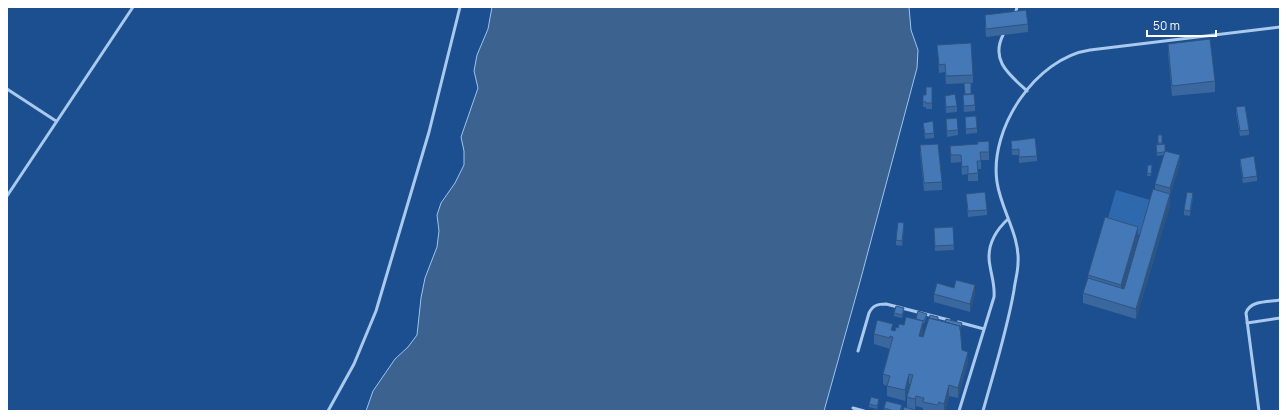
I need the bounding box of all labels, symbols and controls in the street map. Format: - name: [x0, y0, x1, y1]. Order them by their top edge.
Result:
- scale bar: [1147, 12, 1216, 38]
- text: 50 m: [1153, 17, 1180, 34]

